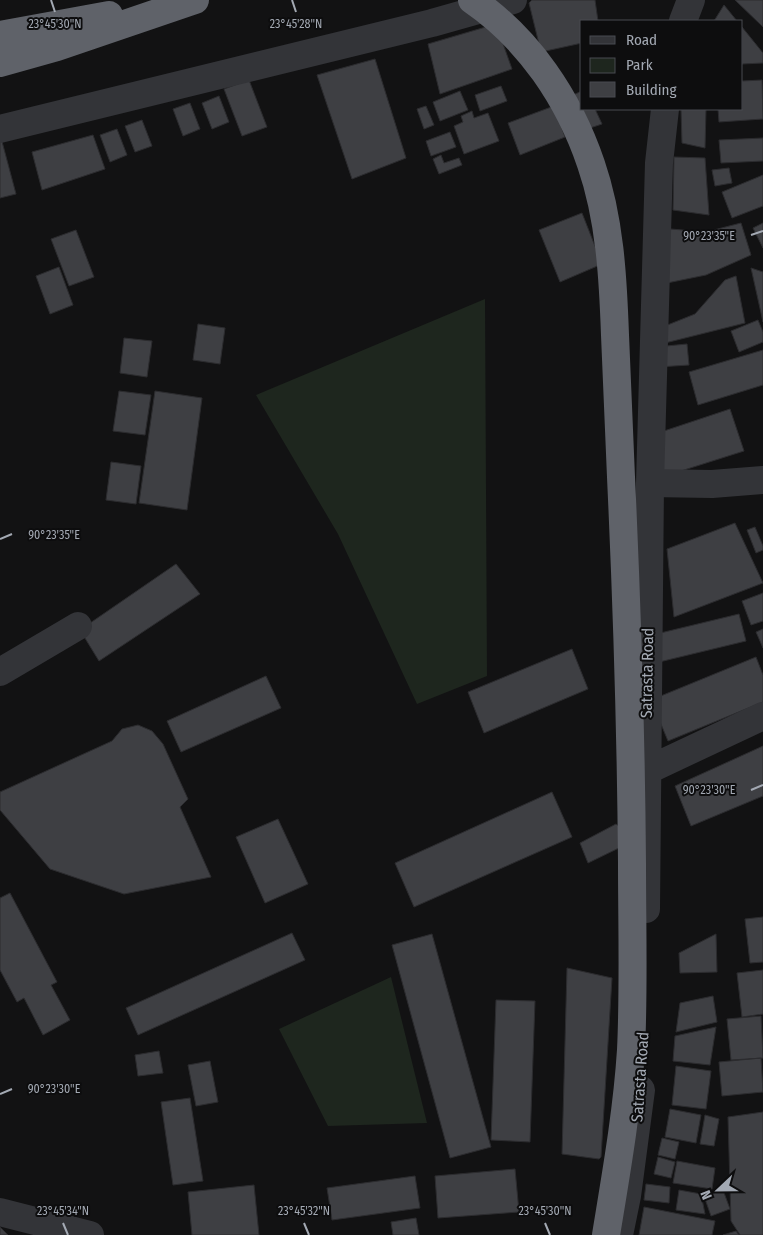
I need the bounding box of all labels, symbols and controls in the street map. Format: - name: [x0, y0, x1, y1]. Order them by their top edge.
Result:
- text: 23°45'30"N: [29, 17, 81, 31]
- text: 23°45'28"N: [270, 17, 322, 31]
- legend: [580, 20, 743, 110]
- text: Road: [626, 31, 657, 49]
- text: Park: [626, 56, 653, 74]
- text: Building: [626, 81, 677, 99]
- text: 90°23'35"E: [683, 229, 735, 243]
- text: 90°23'35"E: [28, 528, 80, 542]
- street label: Satrasta Road: [637, 628, 657, 718]
- text: 90°23'30"E: [683, 783, 736, 797]
- street label: Satrasta Road: [627, 1031, 653, 1123]
- text: 90°23'30"E: [28, 1082, 81, 1096]
- north arrow: [693, 1165, 743, 1215]
- text: N: [697, 1188, 716, 1202]
- text: 23°45'34"N: [37, 1204, 89, 1218]
- text: 23°45'32"N: [278, 1204, 330, 1218]
- text: 23°45'30"N: [519, 1204, 571, 1218]

